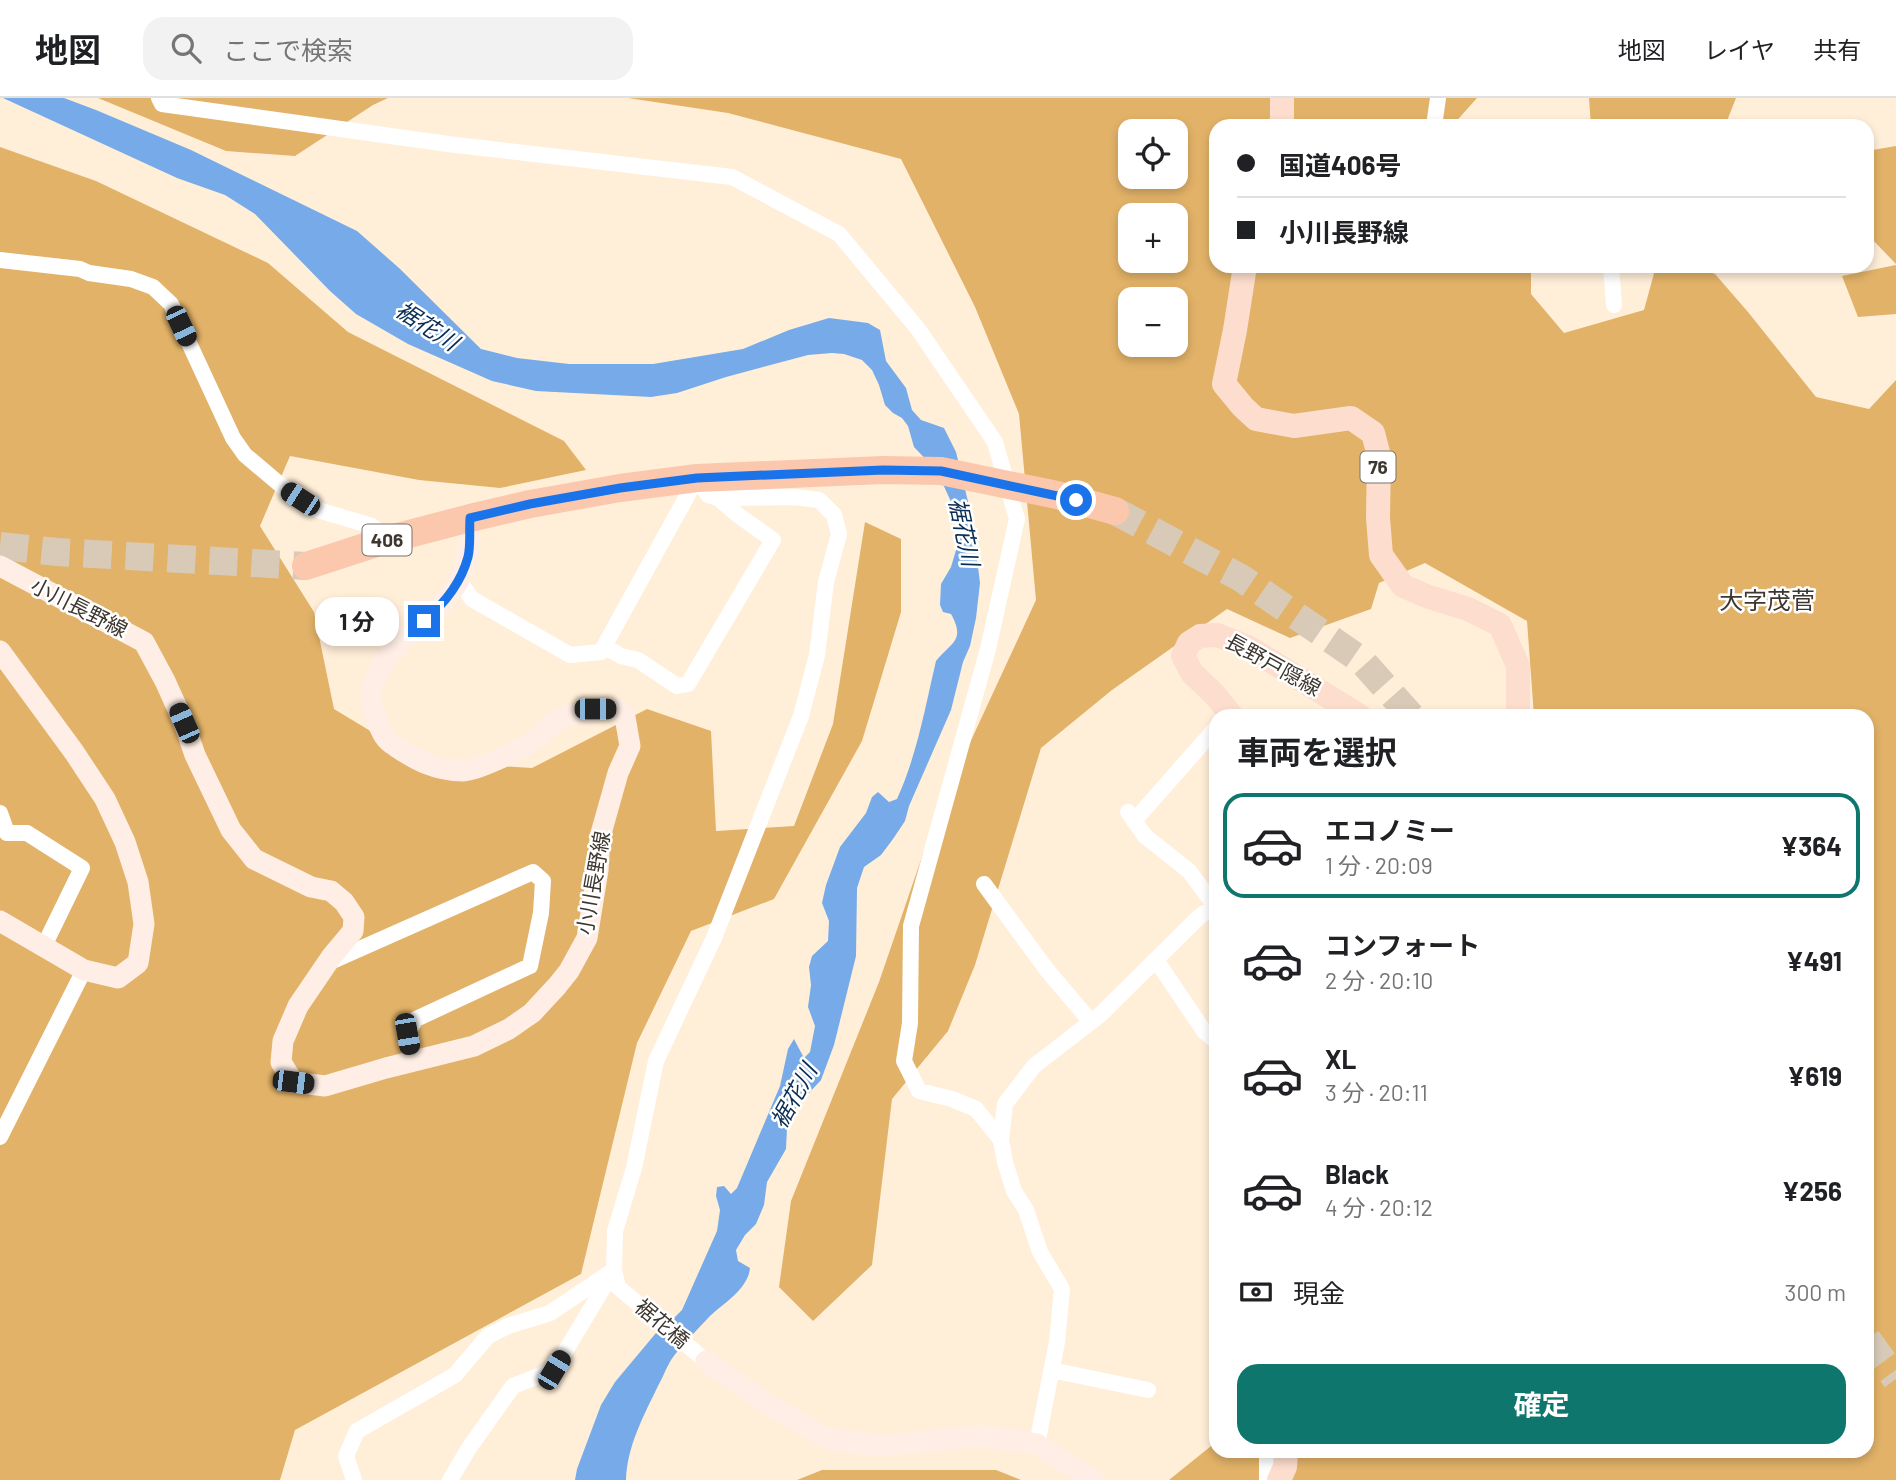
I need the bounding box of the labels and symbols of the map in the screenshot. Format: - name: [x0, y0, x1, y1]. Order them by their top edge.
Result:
- water label: 裾花川: [391, 295, 467, 357]
- car: [163, 303, 200, 349]
- road number: 76: [1360, 452, 1396, 482]
- car: [277, 479, 324, 519]
- route start: [1060, 484, 1092, 516]
- water label: 裾花川: [944, 495, 986, 571]
- road number: 406: [362, 524, 412, 556]
- street label: 小川長野線: [27, 572, 132, 642]
- district label: 大字茂菅: [1719, 585, 1815, 614]
- callout: 1 分: [316, 596, 400, 646]
- route end: [408, 605, 440, 637]
- street label: 長野戸隠線: [1222, 627, 1326, 700]
- car: [575, 699, 617, 720]
- car: [166, 700, 203, 746]
- street label: 小川長野線: [571, 829, 614, 937]
- car: [394, 1011, 421, 1057]
- water label: 裾花川: [764, 1056, 824, 1132]
- car: [271, 1069, 316, 1095]
- street label: 裾花橋: [631, 1293, 695, 1353]
- car: [535, 1347, 574, 1393]

